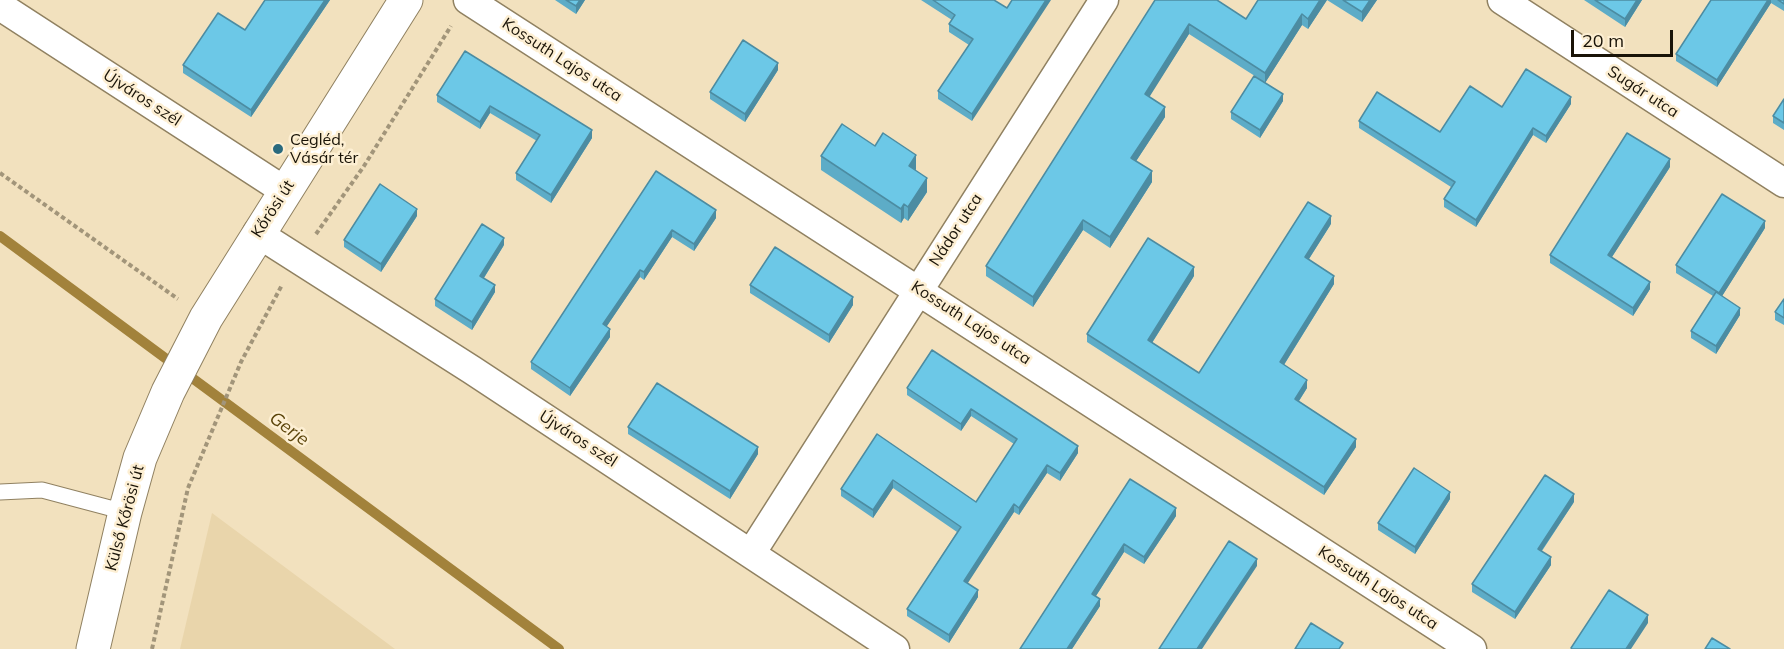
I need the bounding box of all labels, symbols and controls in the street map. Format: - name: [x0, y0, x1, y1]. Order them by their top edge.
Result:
- street label: Kossuth Lajos utca: [499, 14, 625, 106]
- scale bar: [1574, 18, 1676, 56]
- text: 20 m: [1582, 29, 1624, 52]
- street label: Sugár utca: [1604, 62, 1682, 122]
- street label: Újváros szél: [99, 66, 185, 130]
- place label: Cegléd, Vásár tér: [290, 130, 358, 168]
- marker: Cegléd, Vásár tér: [271, 142, 285, 156]
- street label: Kőrösi út: [247, 177, 299, 241]
- street label: Nádor utca: [925, 190, 987, 270]
- street label: Kossuth Lajos utca: [908, 277, 1034, 369]
- water label: Gerje: [265, 407, 313, 451]
- street label: Újváros szél: [535, 407, 621, 471]
- street label: Külső Kőrösi út: [102, 463, 148, 573]
- street label: Kossuth Lajos utca: [1315, 542, 1441, 634]

